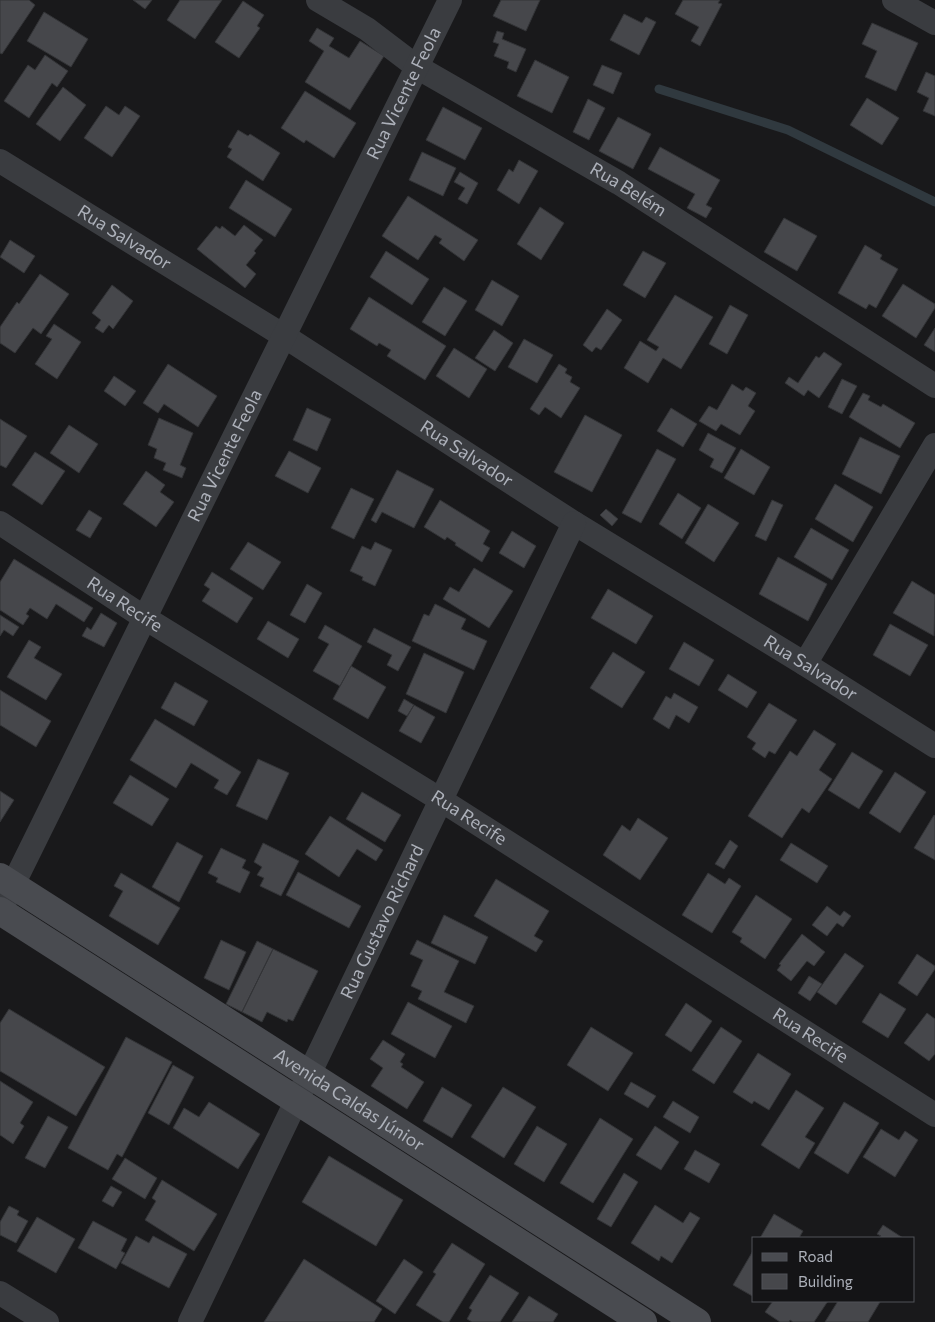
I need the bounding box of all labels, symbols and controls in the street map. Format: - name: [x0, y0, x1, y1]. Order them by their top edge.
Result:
- street label: Rua Vicente Feola: [361, 23, 445, 163]
- street label: Rua Belém: [587, 157, 671, 221]
- street label: Rua Salvador: [74, 199, 176, 274]
- street label: Rua Vicente Feola: [182, 385, 266, 525]
- street label: Rua Salvador: [417, 415, 518, 491]
- street label: Rua Recife: [83, 571, 167, 636]
- street label: Rua Salvador: [760, 630, 862, 704]
- street label: Rua Recife: [428, 785, 512, 849]
- street label: Rua Gustavo Richard: [335, 841, 428, 1002]
- street label: Rua Recife: [769, 1002, 853, 1067]
- street label: Avenida Caldas Júnior: [270, 1043, 429, 1155]
- legend: [752, 1237, 915, 1302]
- text: Road: [798, 1247, 833, 1265]
- text: Building: [798, 1272, 853, 1290]

